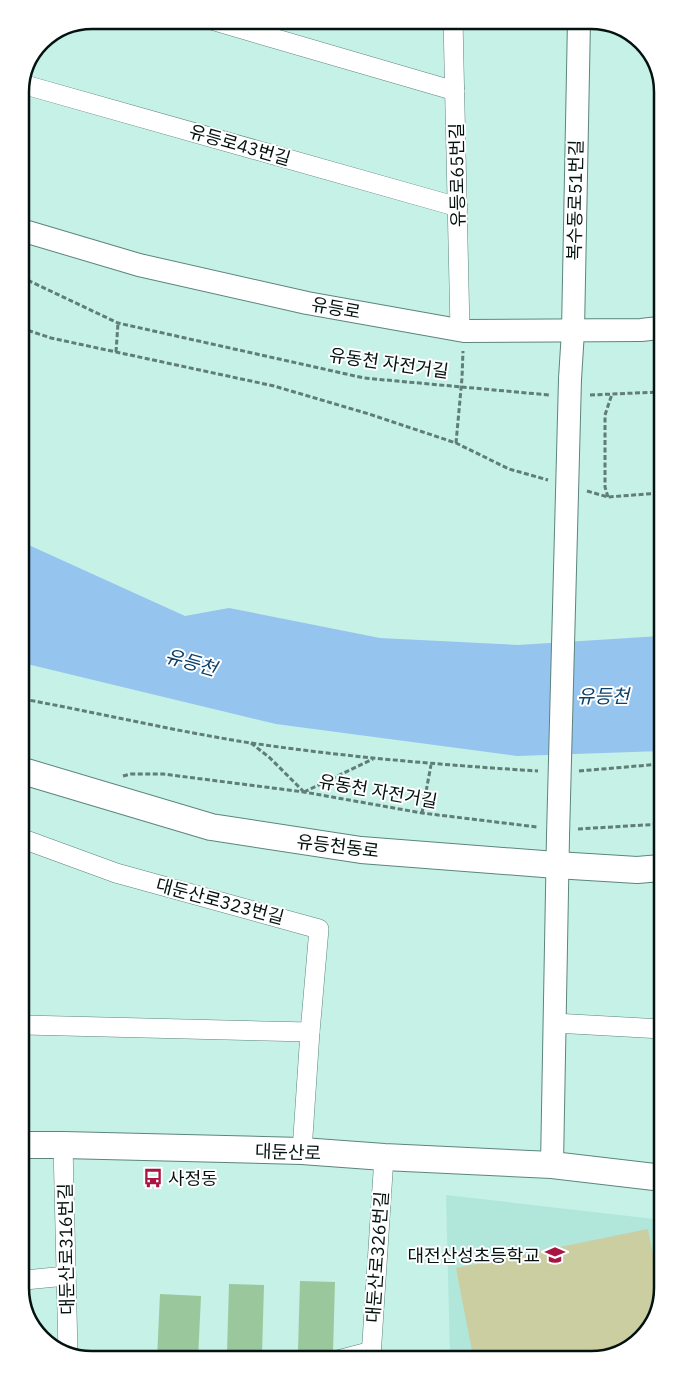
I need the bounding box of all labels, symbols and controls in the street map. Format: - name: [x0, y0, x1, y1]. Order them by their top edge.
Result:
- street label: 유등로43번길: [187, 120, 293, 170]
- street label: 유등로65번길: [445, 123, 469, 227]
- street label: 복수동로51번길: [562, 139, 588, 261]
- street label: 유등로: [310, 292, 362, 324]
- street label: 유동천 자전거길: [328, 343, 450, 383]
- water label: 유등천: [162, 643, 221, 681]
- water label: 유등천: [577, 684, 631, 708]
- street label: 유동천 자전거길: [317, 769, 439, 813]
- street label: 유등천동로: [296, 830, 380, 862]
- street label: 대둔산로323번길: [153, 873, 287, 929]
- street label: 대둔산로: [254, 1139, 322, 1165]
- bus stop icon: 사정동: [142, 1167, 164, 1189]
- place label: 사정동: [168, 1167, 218, 1190]
- street label: 대둔산로316번길: [53, 1183, 79, 1315]
- street label: 대둔산로326번길: [361, 1190, 393, 1324]
- place label: 대전산성초등학교: [408, 1244, 540, 1267]
- school or university icon: 대전산성초등학교: [544, 1244, 566, 1266]

